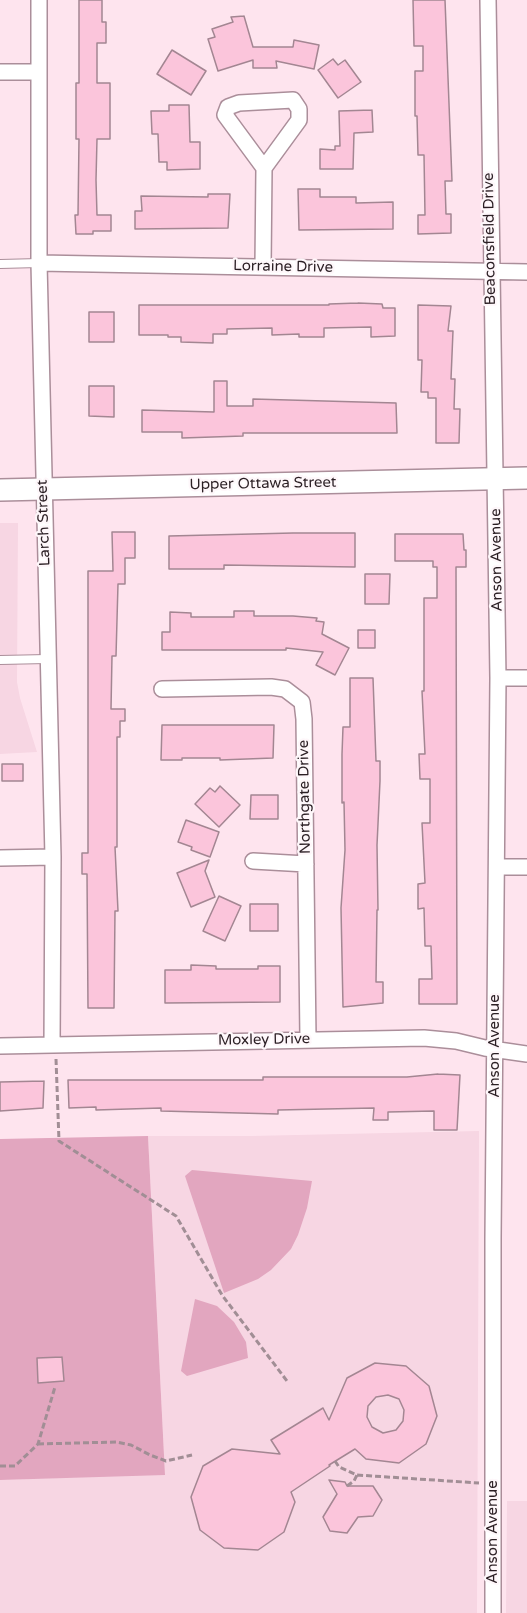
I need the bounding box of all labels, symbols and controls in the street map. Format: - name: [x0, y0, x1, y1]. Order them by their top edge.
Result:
- street label: Beaconsfield Drive: [480, 172, 500, 306]
- street label: Lorraine Drive: [233, 257, 333, 277]
- street label: Upper Ottawa Street: [189, 474, 337, 494]
- street label: Larch Street: [33, 479, 55, 567]
- street label: Anson Avenue: [487, 508, 507, 612]
- street label: Northgate Drive: [295, 740, 315, 854]
- street label: Anson Avenue: [486, 994, 504, 1098]
- street label: Moxley Drive: [218, 1030, 310, 1050]
- street label: Anson Avenue: [484, 1480, 502, 1584]

